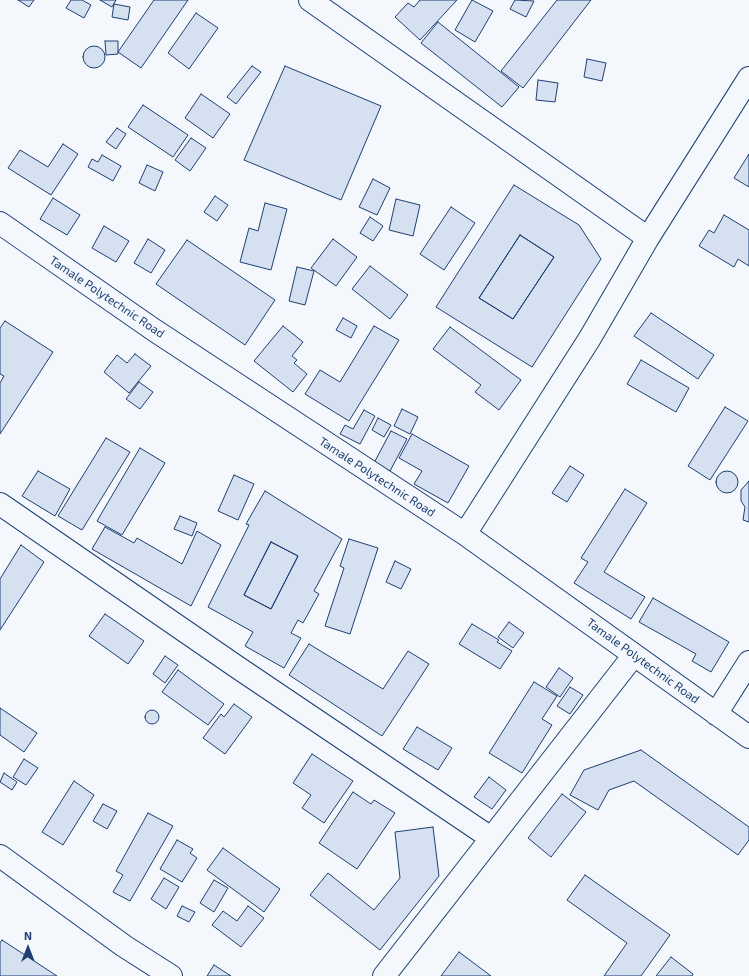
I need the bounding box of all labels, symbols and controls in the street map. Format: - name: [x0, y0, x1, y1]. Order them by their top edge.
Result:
- street label: Tamale Polytechnic Road: [47, 253, 167, 341]
- street label: Tamale Polytechnic Road: [316, 434, 438, 520]
- street label: Tamale Polytechnic Road: [584, 615, 702, 707]
- north arrow: [8, 928, 48, 968]
- text: N: [24, 929, 32, 942]

